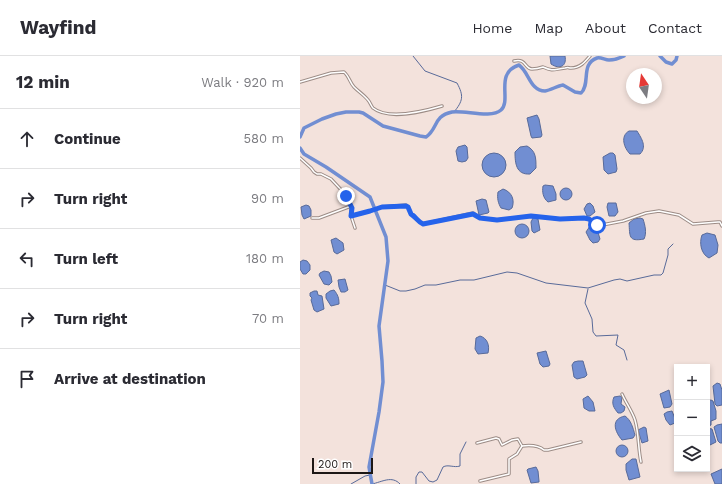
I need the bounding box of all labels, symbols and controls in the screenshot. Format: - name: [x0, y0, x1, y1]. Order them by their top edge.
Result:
- text: Wayfind: [20, 16, 96, 39]
- text: Home: [472, 20, 512, 36]
- text: Map: [534, 20, 563, 36]
- text: About: [585, 20, 626, 36]
- text: Contact: [648, 20, 702, 36]
- north arrow: [626, 68, 662, 104]
- text: 12 min: [16, 72, 70, 92]
- text: Walk · 920 m: [201, 75, 284, 90]
- icon: ahead: [16, 128, 38, 150]
- text: Continue: [54, 130, 121, 148]
- text: 580 m: [244, 131, 284, 146]
- route end: [337, 187, 355, 205]
- icon: right: [16, 188, 38, 210]
- text: Turn right: [54, 190, 127, 208]
- text: 90 m: [251, 191, 284, 206]
- route start: [588, 216, 606, 234]
- icon: left: [16, 248, 38, 270]
- text: Turn left: [54, 250, 118, 268]
- text: 180 m: [246, 251, 284, 266]
- icon: right: [16, 308, 38, 330]
- text: Turn right: [54, 310, 127, 328]
- text: 70 m: [252, 311, 284, 326]
- map controls: [674, 364, 710, 472]
- button: +: [674, 364, 710, 400]
- icon: arrive: [16, 368, 38, 390]
- text: Arrive at destination: [54, 370, 206, 388]
- button: −: [674, 400, 710, 436]
- button: layers: [674, 436, 710, 472]
- scale bar: [312, 456, 373, 475]
- text: 200 m: [318, 458, 352, 471]

